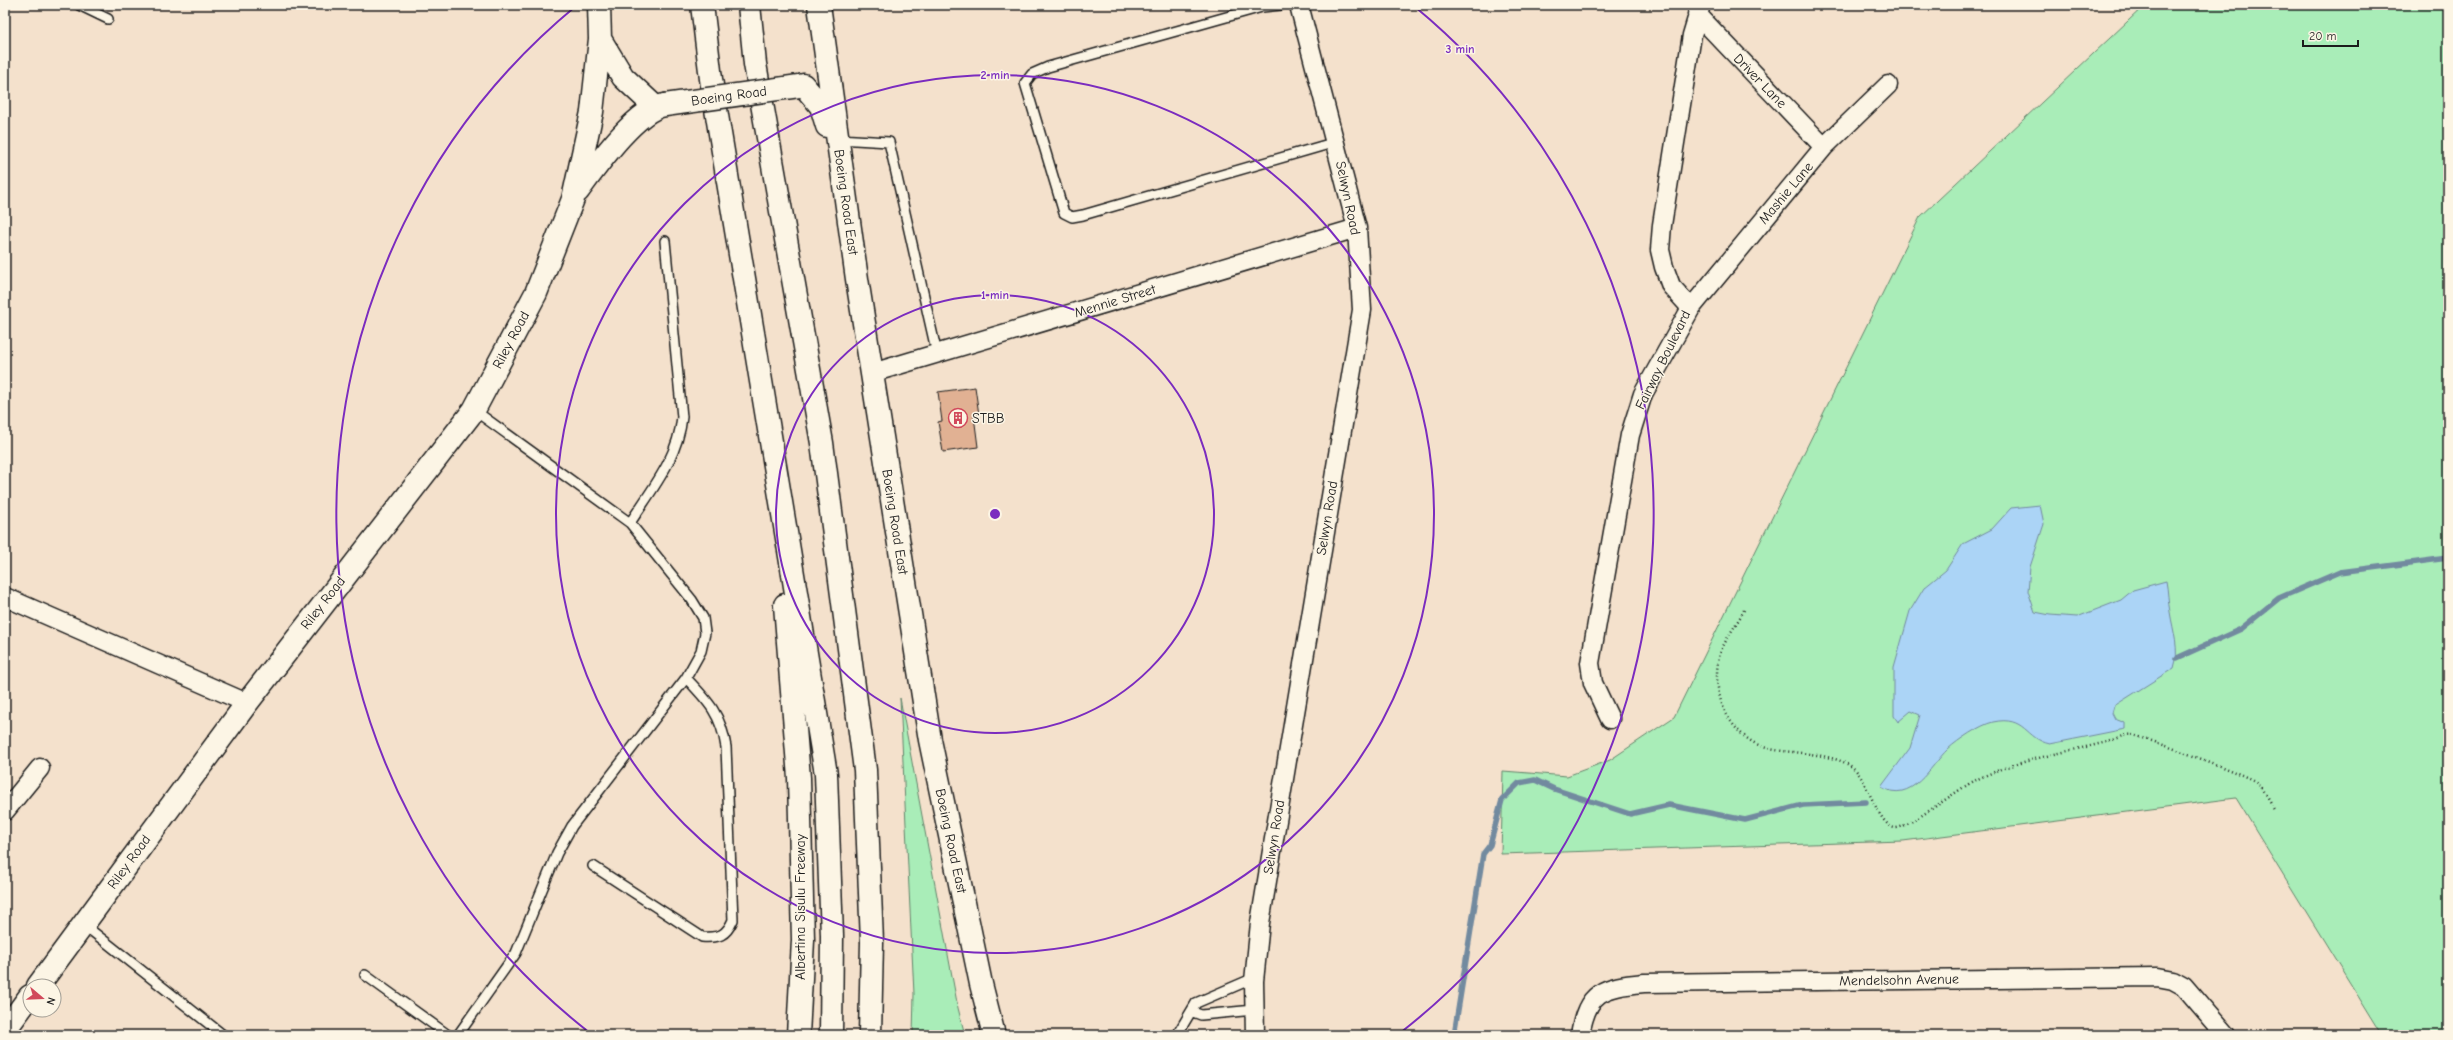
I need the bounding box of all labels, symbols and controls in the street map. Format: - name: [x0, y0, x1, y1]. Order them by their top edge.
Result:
- scale bar: [2303, 22, 2358, 48]
- text: 20 m: [2309, 29, 2337, 43]
- text: 3 min: [1445, 42, 1475, 56]
- street label: Driver Lane: [1730, 50, 1790, 112]
- text: 2 min: [980, 68, 1010, 82]
- street label: Boeing Road: [690, 82, 768, 110]
- street label: Boeing Road East: [830, 148, 862, 257]
- street label: Mashie Lane: [1755, 158, 1817, 228]
- street label: Selwyn Road: [1332, 160, 1364, 236]
- street label: Mennie Street: [1072, 280, 1159, 321]
- text: 1 min: [981, 288, 1009, 302]
- street label: Riley Road: [489, 308, 533, 372]
- street label: Fairway Boulevard: [1632, 308, 1694, 412]
- building icon: STBB: [947, 407, 969, 429]
- place label: STBB: [972, 410, 1005, 427]
- street label: Boeing Road East: [878, 468, 912, 577]
- street label: Selwyn Road: [1313, 480, 1341, 556]
- centre of rings: [988, 507, 1002, 521]
- street label: Riley Road: [297, 573, 349, 633]
- street label: Boeing Road East: [932, 787, 971, 896]
- street label: Selwyn Road: [1260, 799, 1288, 875]
- street label: Riley Road: [104, 832, 154, 892]
- street label: Albertina Sisulu Freeway: [792, 833, 809, 980]
- street label: Mendelsohn Avenue: [1839, 970, 1959, 990]
- north arrow: [22, 978, 62, 1018]
- text: N: [44, 996, 58, 1007]

